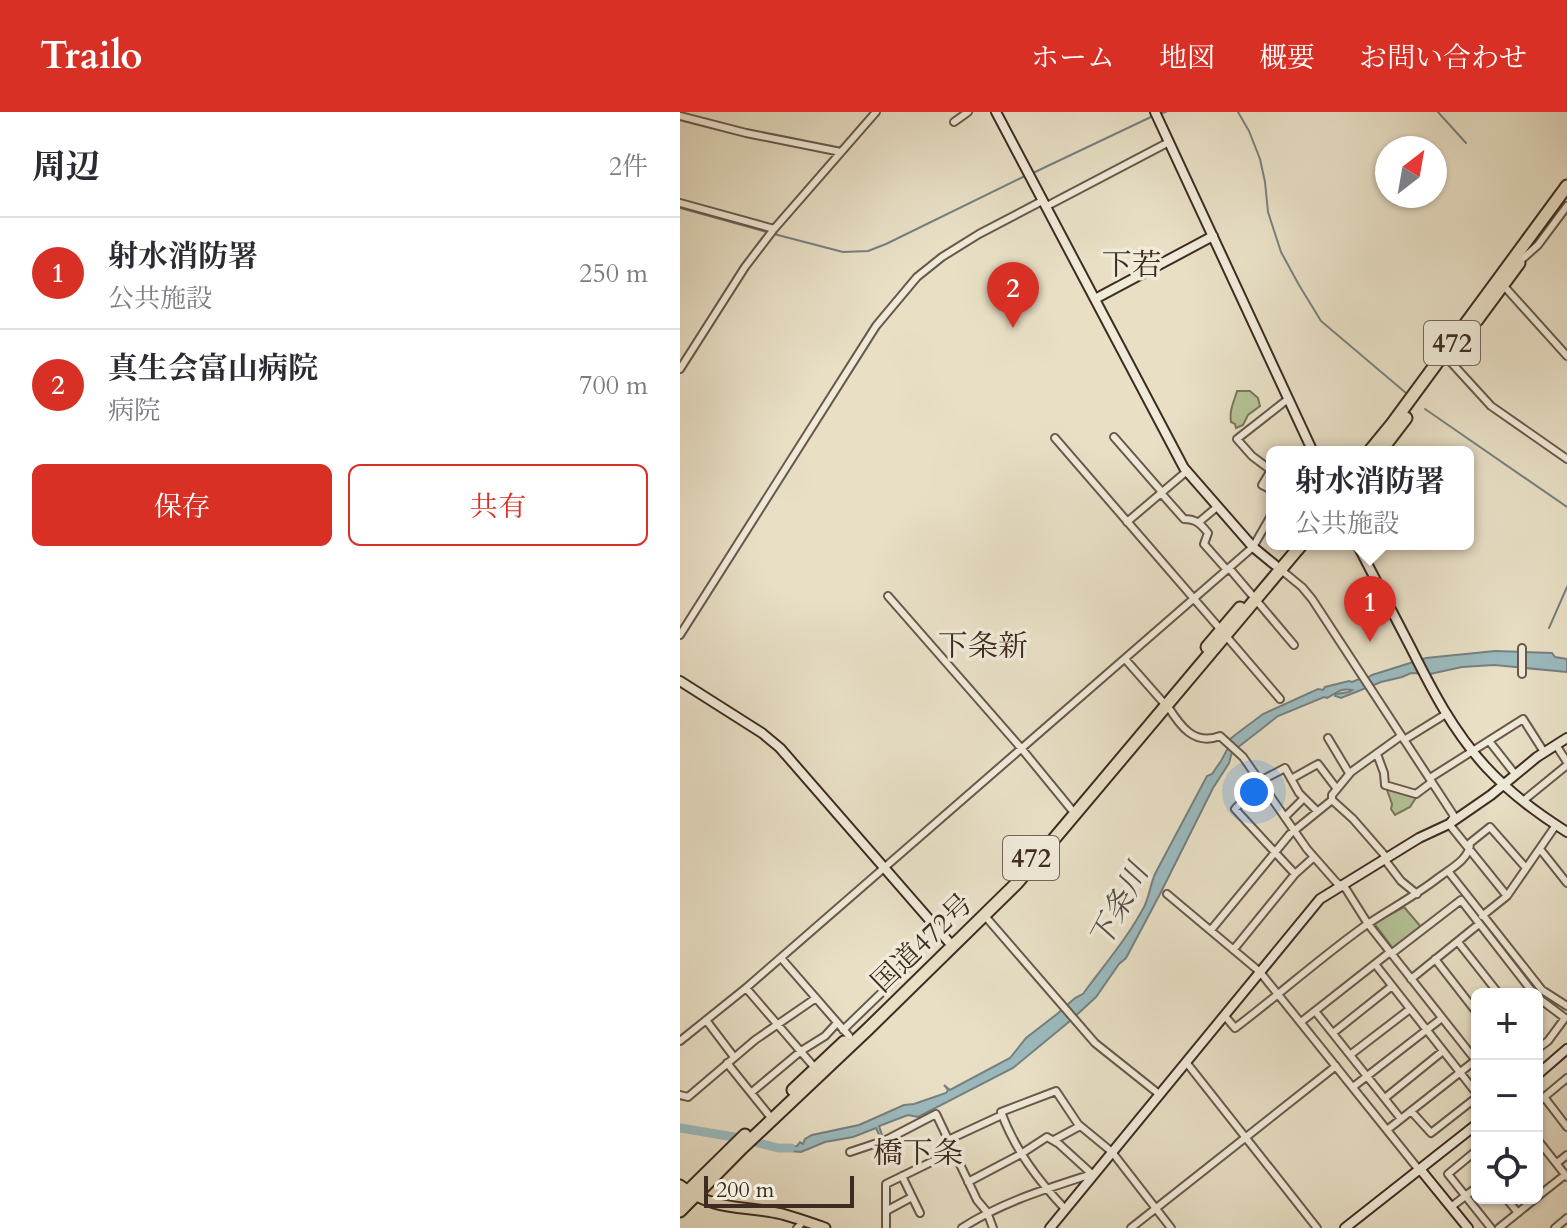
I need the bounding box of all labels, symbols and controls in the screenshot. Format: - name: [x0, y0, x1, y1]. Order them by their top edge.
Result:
- text: Trailo: [40, 30, 142, 82]
- text: ホーム: [1031, 39, 1115, 77]
- text: 地図: [1159, 39, 1215, 77]
- text: 概要: [1259, 39, 1315, 77]
- text: お問い合わせ: [1359, 39, 1527, 77]
- north arrow: [1375, 136, 1447, 208]
- text: 周辺: [32, 144, 100, 190]
- text: 2件: [609, 149, 648, 184]
- text: 射水消防署: [108, 236, 258, 277]
- district label: 下若: [1102, 245, 1162, 286]
- text: 1: [51, 256, 65, 291]
- text: 250 m: [579, 256, 648, 291]
- pin: 2: [987, 262, 1039, 328]
- text: 公共施設: [108, 281, 212, 316]
- road number: 472: [1424, 321, 1480, 365]
- text: 真生会富山病院: [108, 348, 318, 389]
- text: 2: [51, 368, 65, 403]
- text: 700 m: [579, 368, 648, 403]
- text: 病院: [108, 393, 160, 428]
- popup: [1266, 446, 1474, 550]
- text: 射水消防署: [1295, 461, 1445, 502]
- button: 保存: [32, 464, 332, 546]
- button: 共有: [348, 464, 648, 546]
- text: 公共施設: [1295, 506, 1399, 541]
- pin: 1: [1344, 576, 1396, 642]
- district label: 下条新: [938, 626, 1028, 667]
- your location: [1234, 772, 1274, 812]
- road number: 472: [1003, 836, 1059, 880]
- water label: 下条川: [1080, 854, 1160, 955]
- street label: 国道472号: [863, 885, 981, 1001]
- map controls: [1471, 988, 1543, 1204]
- button: +: [1471, 988, 1543, 1060]
- button: −: [1471, 1060, 1543, 1132]
- button: locate: [1471, 1132, 1543, 1204]
- district label: 橋下条: [873, 1133, 963, 1174]
- scale bar: [704, 1172, 854, 1208]
- text: 200 m: [716, 1175, 774, 1205]

